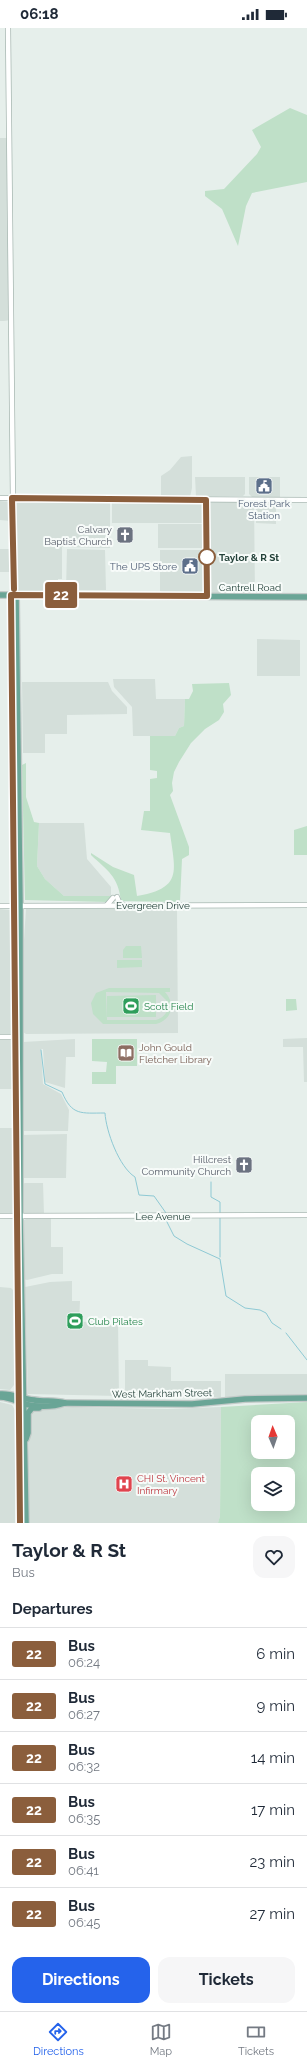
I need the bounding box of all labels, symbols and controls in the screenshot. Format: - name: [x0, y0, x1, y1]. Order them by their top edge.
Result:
- text: 06:18: [20, 5, 59, 23]
- public building icon: Forest Park Station: [254, 476, 274, 496]
- place label: Forest Park Station: [238, 498, 291, 521]
- place label: Calvary Baptist Church: [44, 524, 113, 547]
- church icon: Calvary Baptist Church: [115, 525, 135, 545]
- marker: Taylor & R St: [198, 548, 216, 566]
- place label: Taylor & R St: [219, 552, 279, 563]
- public building icon: The UPS Store: [180, 556, 200, 576]
- place label: The UPS Store: [110, 561, 177, 572]
- line badge: 22: [43, 582, 79, 608]
- street label: Cantrell Road: [219, 582, 281, 593]
- text: 22: [53, 587, 69, 603]
- street label: Evergreen Drive: [116, 900, 190, 911]
- sports icon: Scott Field: [121, 996, 141, 1016]
- place label: Scott Field: [144, 1001, 194, 1012]
- place label: John Gould Fletcher Library: [139, 1042, 212, 1065]
- library icon: John Gould Fletcher Library: [116, 1043, 136, 1063]
- place label: Hillcrest Community Church: [142, 1154, 232, 1177]
- church icon: Hillcrest Community Church: [234, 1155, 254, 1175]
- street label: Lee Avenue: [136, 1211, 191, 1222]
- sports icon: Club Pilates: [65, 1311, 85, 1331]
- place label: Club Pilates: [88, 1316, 143, 1327]
- street label: West Markham Street: [112, 1387, 213, 1400]
- north arrow: [251, 1415, 295, 1459]
- map controls: [251, 1415, 295, 1511]
- button: layers: [251, 1467, 295, 1511]
- place label: CHI St. Vincent Infirmary: [137, 1473, 206, 1496]
- hospital icon: CHI St. Vincent Infirmary: [114, 1474, 134, 1494]
- button: heart: [253, 1536, 295, 1578]
- text: Taylor & R St: [12, 1539, 126, 1561]
- text: Bus: [12, 1565, 35, 1580]
- text: Departures: [12, 1600, 93, 1618]
- text: Bus: [68, 1637, 95, 1655]
- text: 6 min: [256, 1645, 295, 1663]
- text: 22: [26, 1646, 42, 1662]
- text: 06:24: [68, 1655, 100, 1670]
- text: Bus: [68, 1689, 95, 1707]
- text: 9 min: [257, 1697, 295, 1715]
- text: 22: [26, 1698, 42, 1714]
- text: 06:27: [68, 1707, 100, 1722]
- text: Bus: [68, 1741, 95, 1759]
- text: 14 min: [251, 1749, 295, 1767]
- text: 22: [26, 1750, 42, 1766]
- text: 06:32: [68, 1759, 100, 1774]
- text: Bus: [68, 1793, 95, 1811]
- text: 17 min: [251, 1801, 295, 1819]
- text: 22: [26, 1802, 42, 1818]
- text: 06:35: [68, 1811, 100, 1826]
- text: Bus: [68, 1845, 95, 1863]
- text: 23 min: [250, 1853, 295, 1871]
- text: 22: [26, 1854, 42, 1870]
- text: 06:41: [68, 1863, 99, 1878]
- text: Bus: [68, 1897, 95, 1915]
- text: 27 min: [250, 1905, 295, 1923]
- text: 22: [26, 1906, 42, 1922]
- text: 06:45: [68, 1915, 100, 1930]
- button: Directions: [12, 1957, 150, 2003]
- button: Tickets: [158, 1957, 295, 2003]
- tab: Directions: [33, 2021, 84, 2058]
- tab: Map: [150, 2021, 172, 2058]
- tab: Tickets: [238, 2021, 274, 2058]

